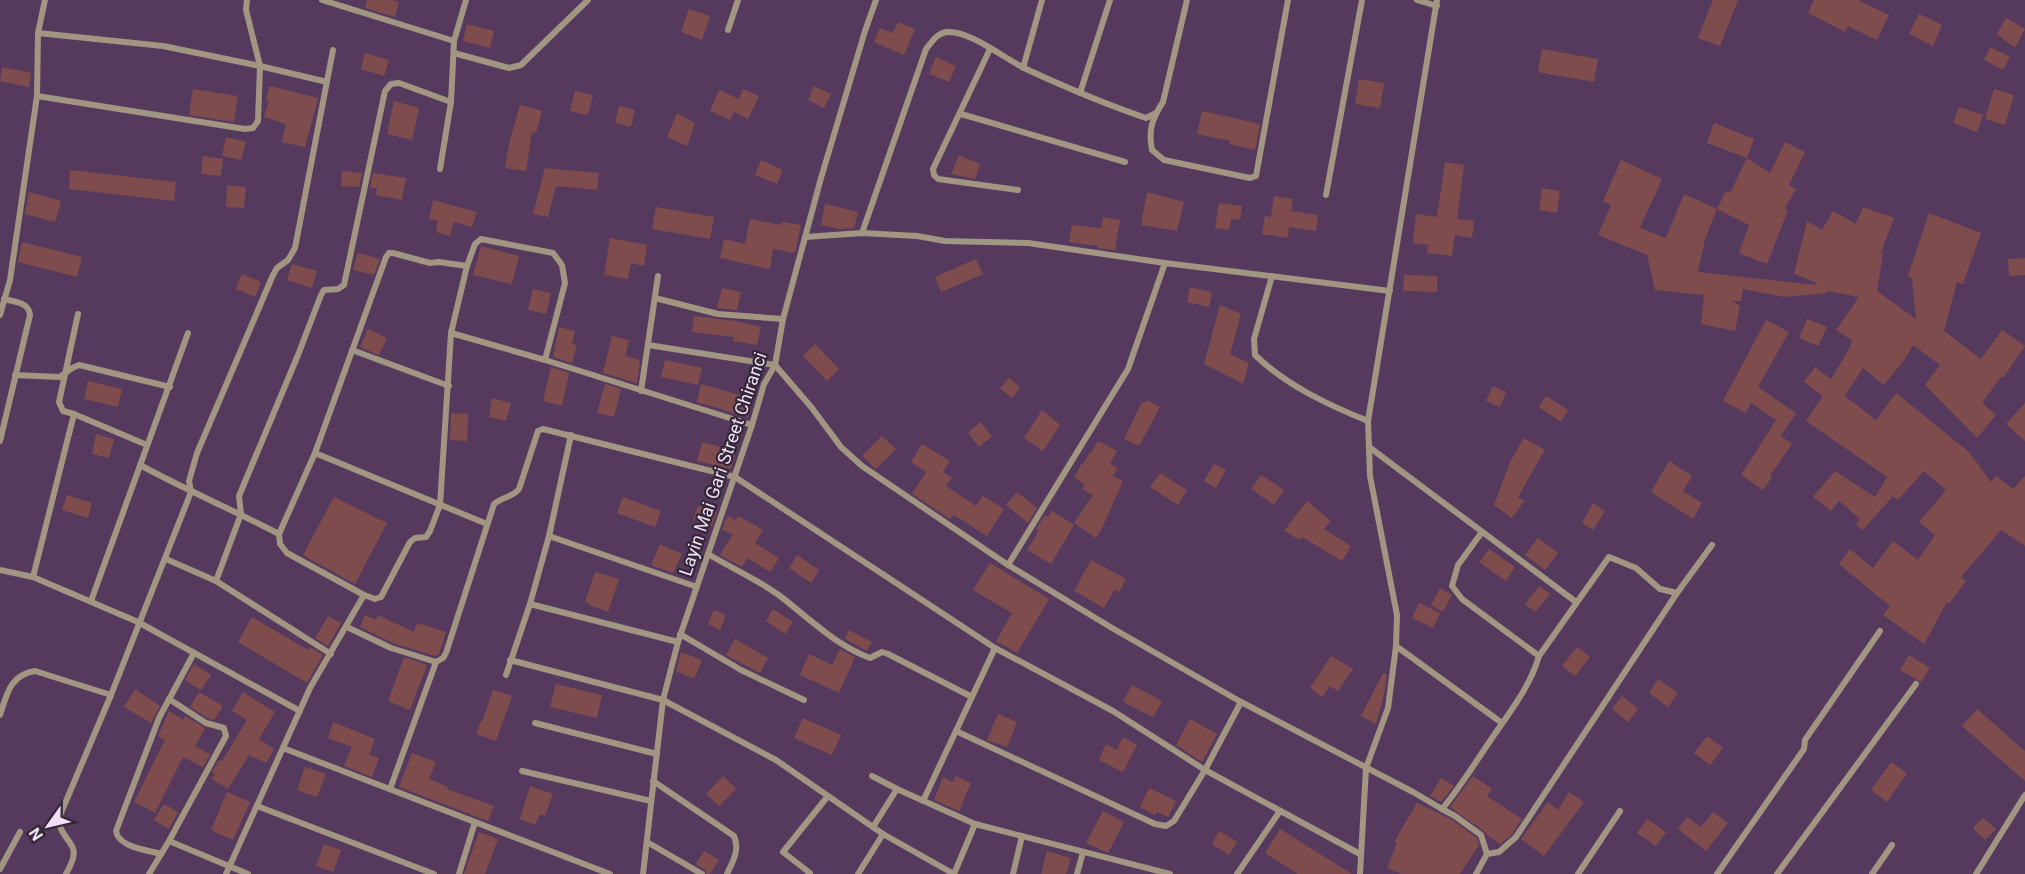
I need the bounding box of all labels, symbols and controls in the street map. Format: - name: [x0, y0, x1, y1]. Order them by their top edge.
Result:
- street label: Layin Mai Gari Street Chiranci: [674, 349, 771, 578]
- north arrow: [18, 796, 78, 856]
- text: N: [25, 824, 47, 844]

